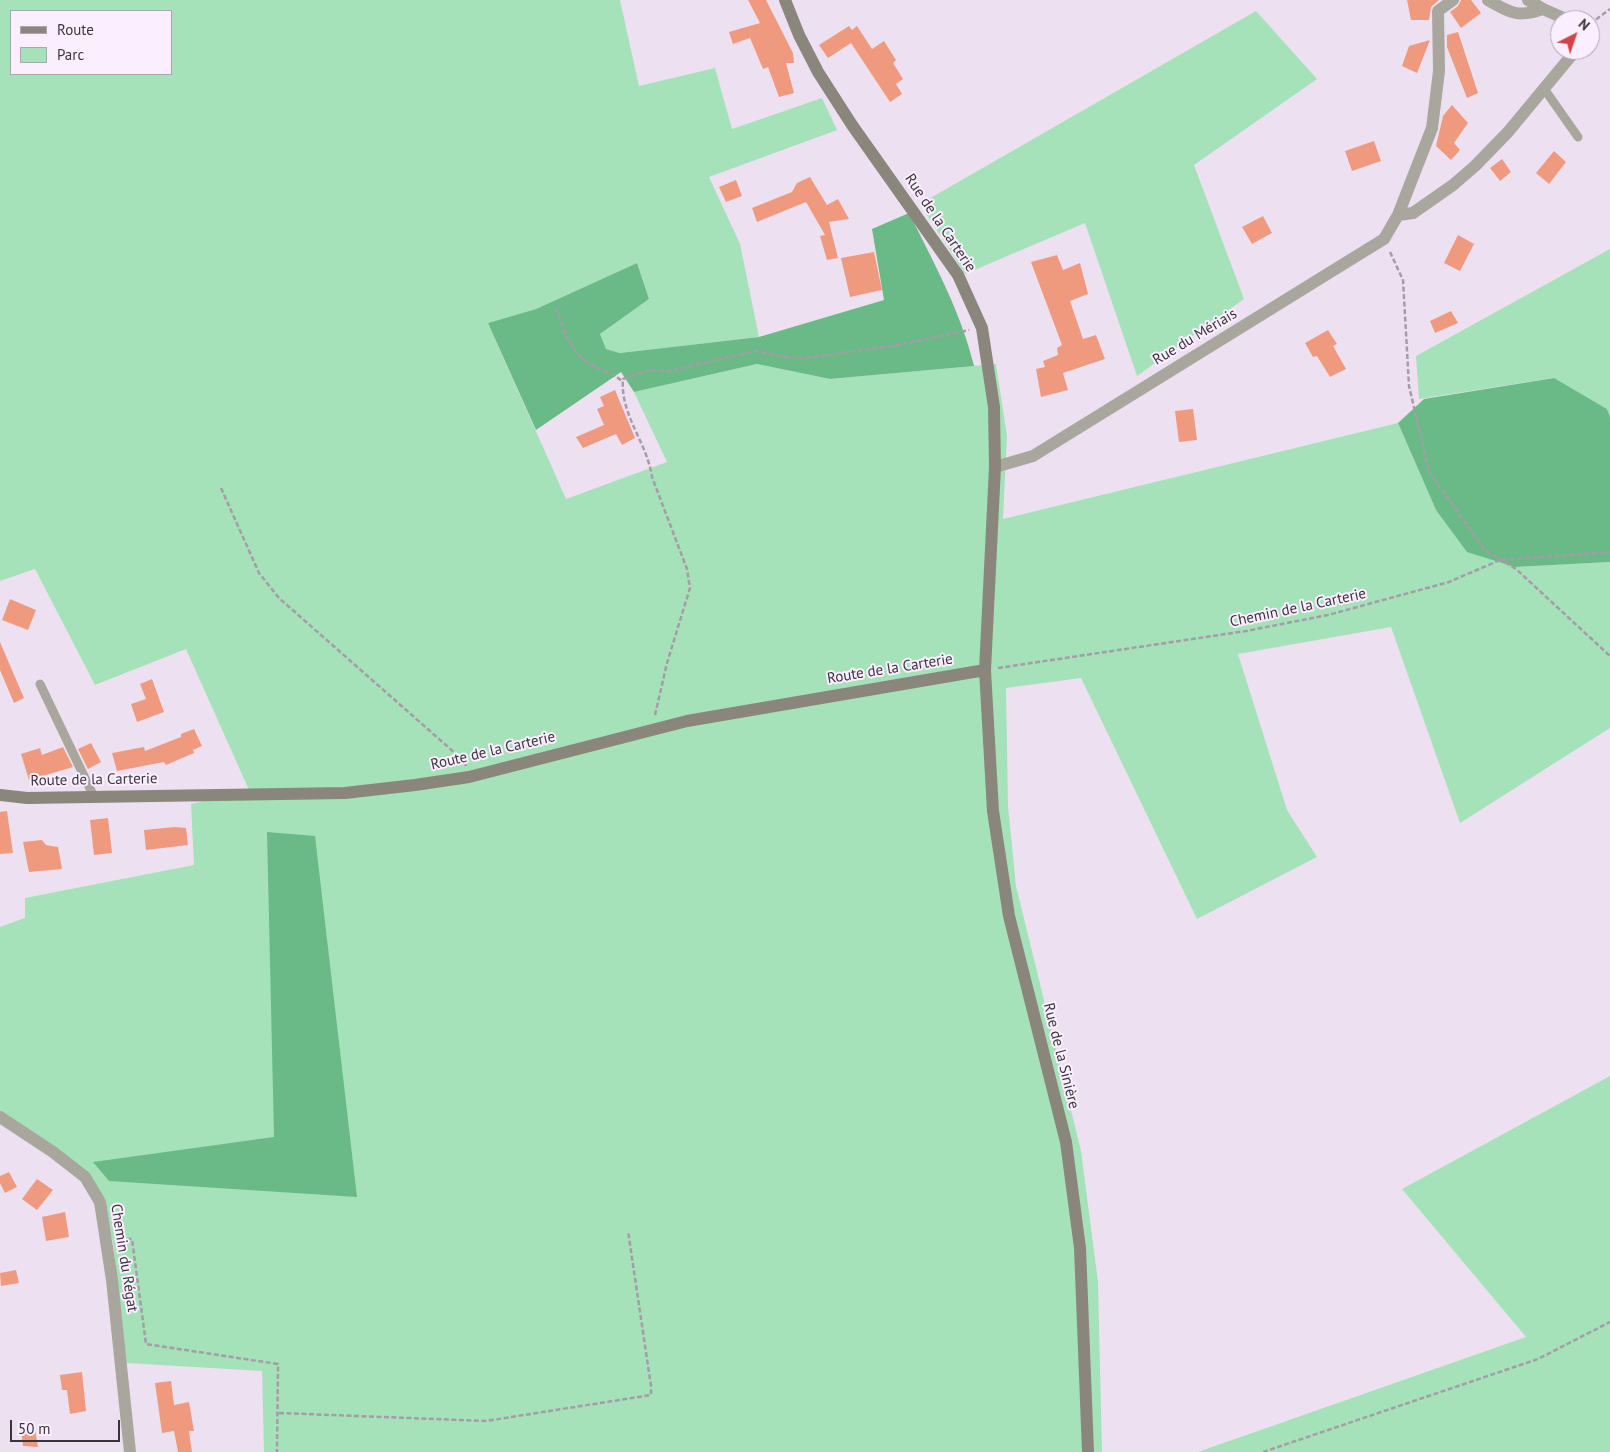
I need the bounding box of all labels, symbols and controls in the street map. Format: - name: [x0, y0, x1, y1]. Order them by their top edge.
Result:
- legend: [10, 10, 172, 75]
- north arrow: [1550, 10, 1600, 60]
- text: N: [1575, 15, 1594, 34]
- text: Route: [57, 20, 94, 39]
- text: Parc: [57, 45, 84, 64]
- street label: Rue de la Carterie: [901, 170, 979, 276]
- street label: Rue du Mériais: [1150, 305, 1240, 369]
- street label: Chemin de la Carterie: [1228, 585, 1368, 631]
- street label: Route de la Carterie: [826, 650, 954, 688]
- street label: Route de la Carterie: [429, 728, 557, 774]
- street label: Route de la Carterie: [30, 770, 158, 790]
- street label: Rue de la Sinière: [1039, 1001, 1083, 1111]
- street label: Chemin du Régat: [107, 1203, 141, 1313]
- scale bar: [12, 1410, 122, 1442]
- text: 50 m: [18, 1419, 51, 1438]

